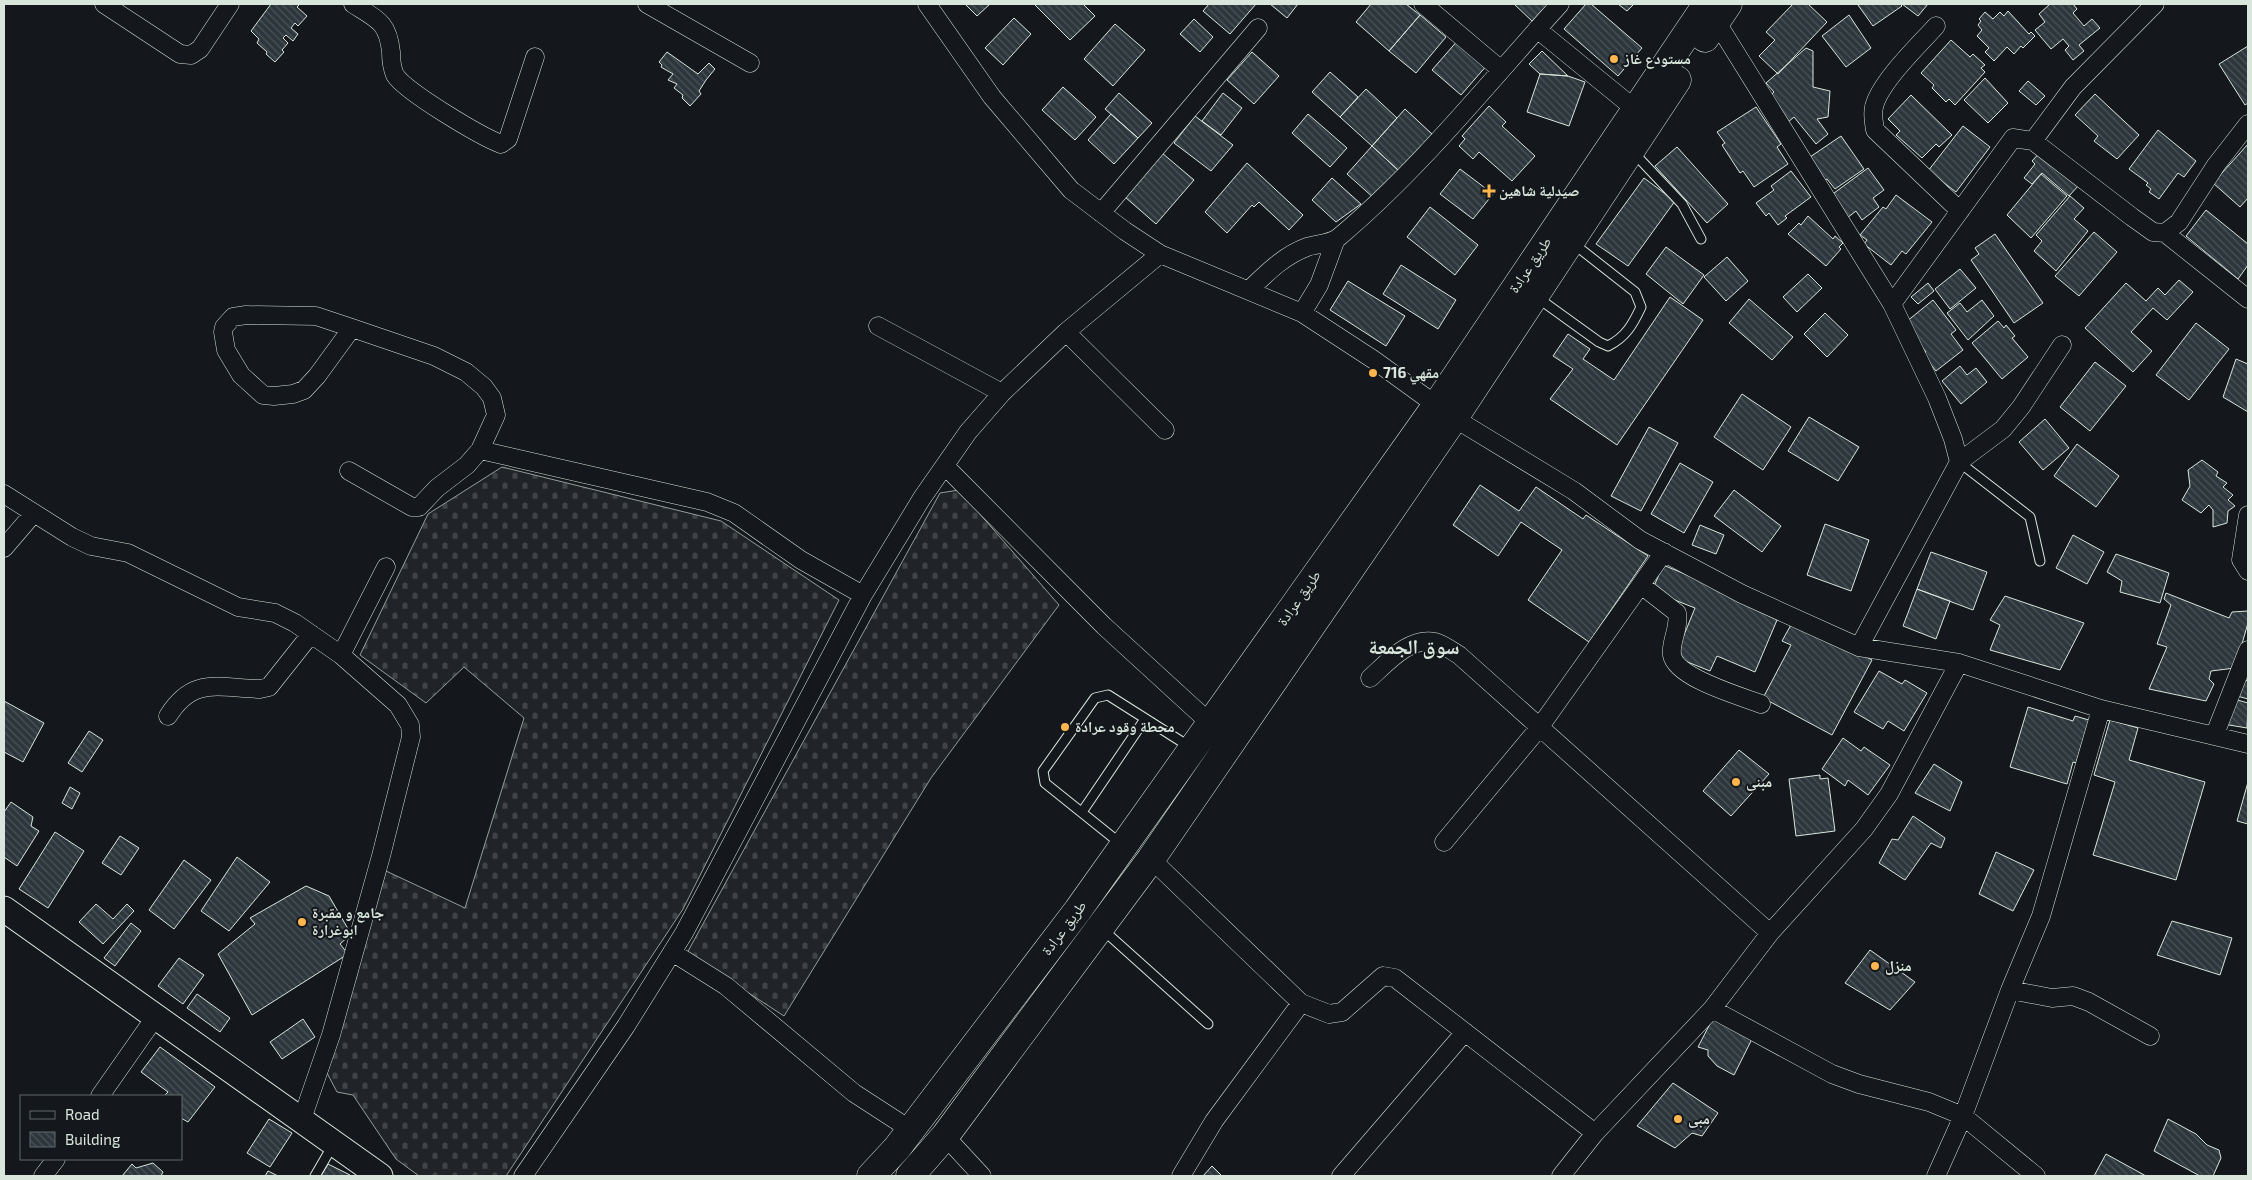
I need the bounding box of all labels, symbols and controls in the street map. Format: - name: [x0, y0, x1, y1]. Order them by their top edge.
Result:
- place label: مستودع غاز: [1623, 49, 1691, 69]
- marker: مستودع غاز: [1608, 53, 1620, 65]
- place label: صيدلية شاهين: [1499, 181, 1580, 200]
- marker: صيدلية شاهين: [1483, 185, 1495, 197]
- street label: طريق عرادة: [1504, 233, 1556, 297]
- place label: مقهي 716: [1383, 363, 1439, 385]
- marker: مقهي 716: [1367, 367, 1379, 379]
- street label: طريق عرادة: [1273, 566, 1325, 630]
- district label: سوق الجمعة: [1369, 634, 1459, 659]
- place label: محطة وقود عرادة: [1075, 717, 1175, 735]
- marker: محطة وقود عرادة: [1059, 721, 1071, 733]
- place label: مبنى: [1746, 772, 1772, 791]
- marker: مبنى: [1730, 776, 1742, 788]
- street label: طريق عرادة: [1037, 897, 1091, 959]
- place label: جامع و مقبرة ابوغرارة: [312, 903, 384, 939]
- marker: جامع و مقبرة ابوغرارة: [296, 916, 308, 928]
- place label: منزل: [1885, 956, 1912, 975]
- marker: منزل: [1869, 960, 1881, 972]
- legend: [20, 1095, 182, 1160]
- text: Road: [65, 1105, 100, 1123]
- place label: مبى: [1688, 1109, 1710, 1128]
- marker: مبى: [1672, 1113, 1684, 1125]
- text: Building: [65, 1130, 121, 1148]

